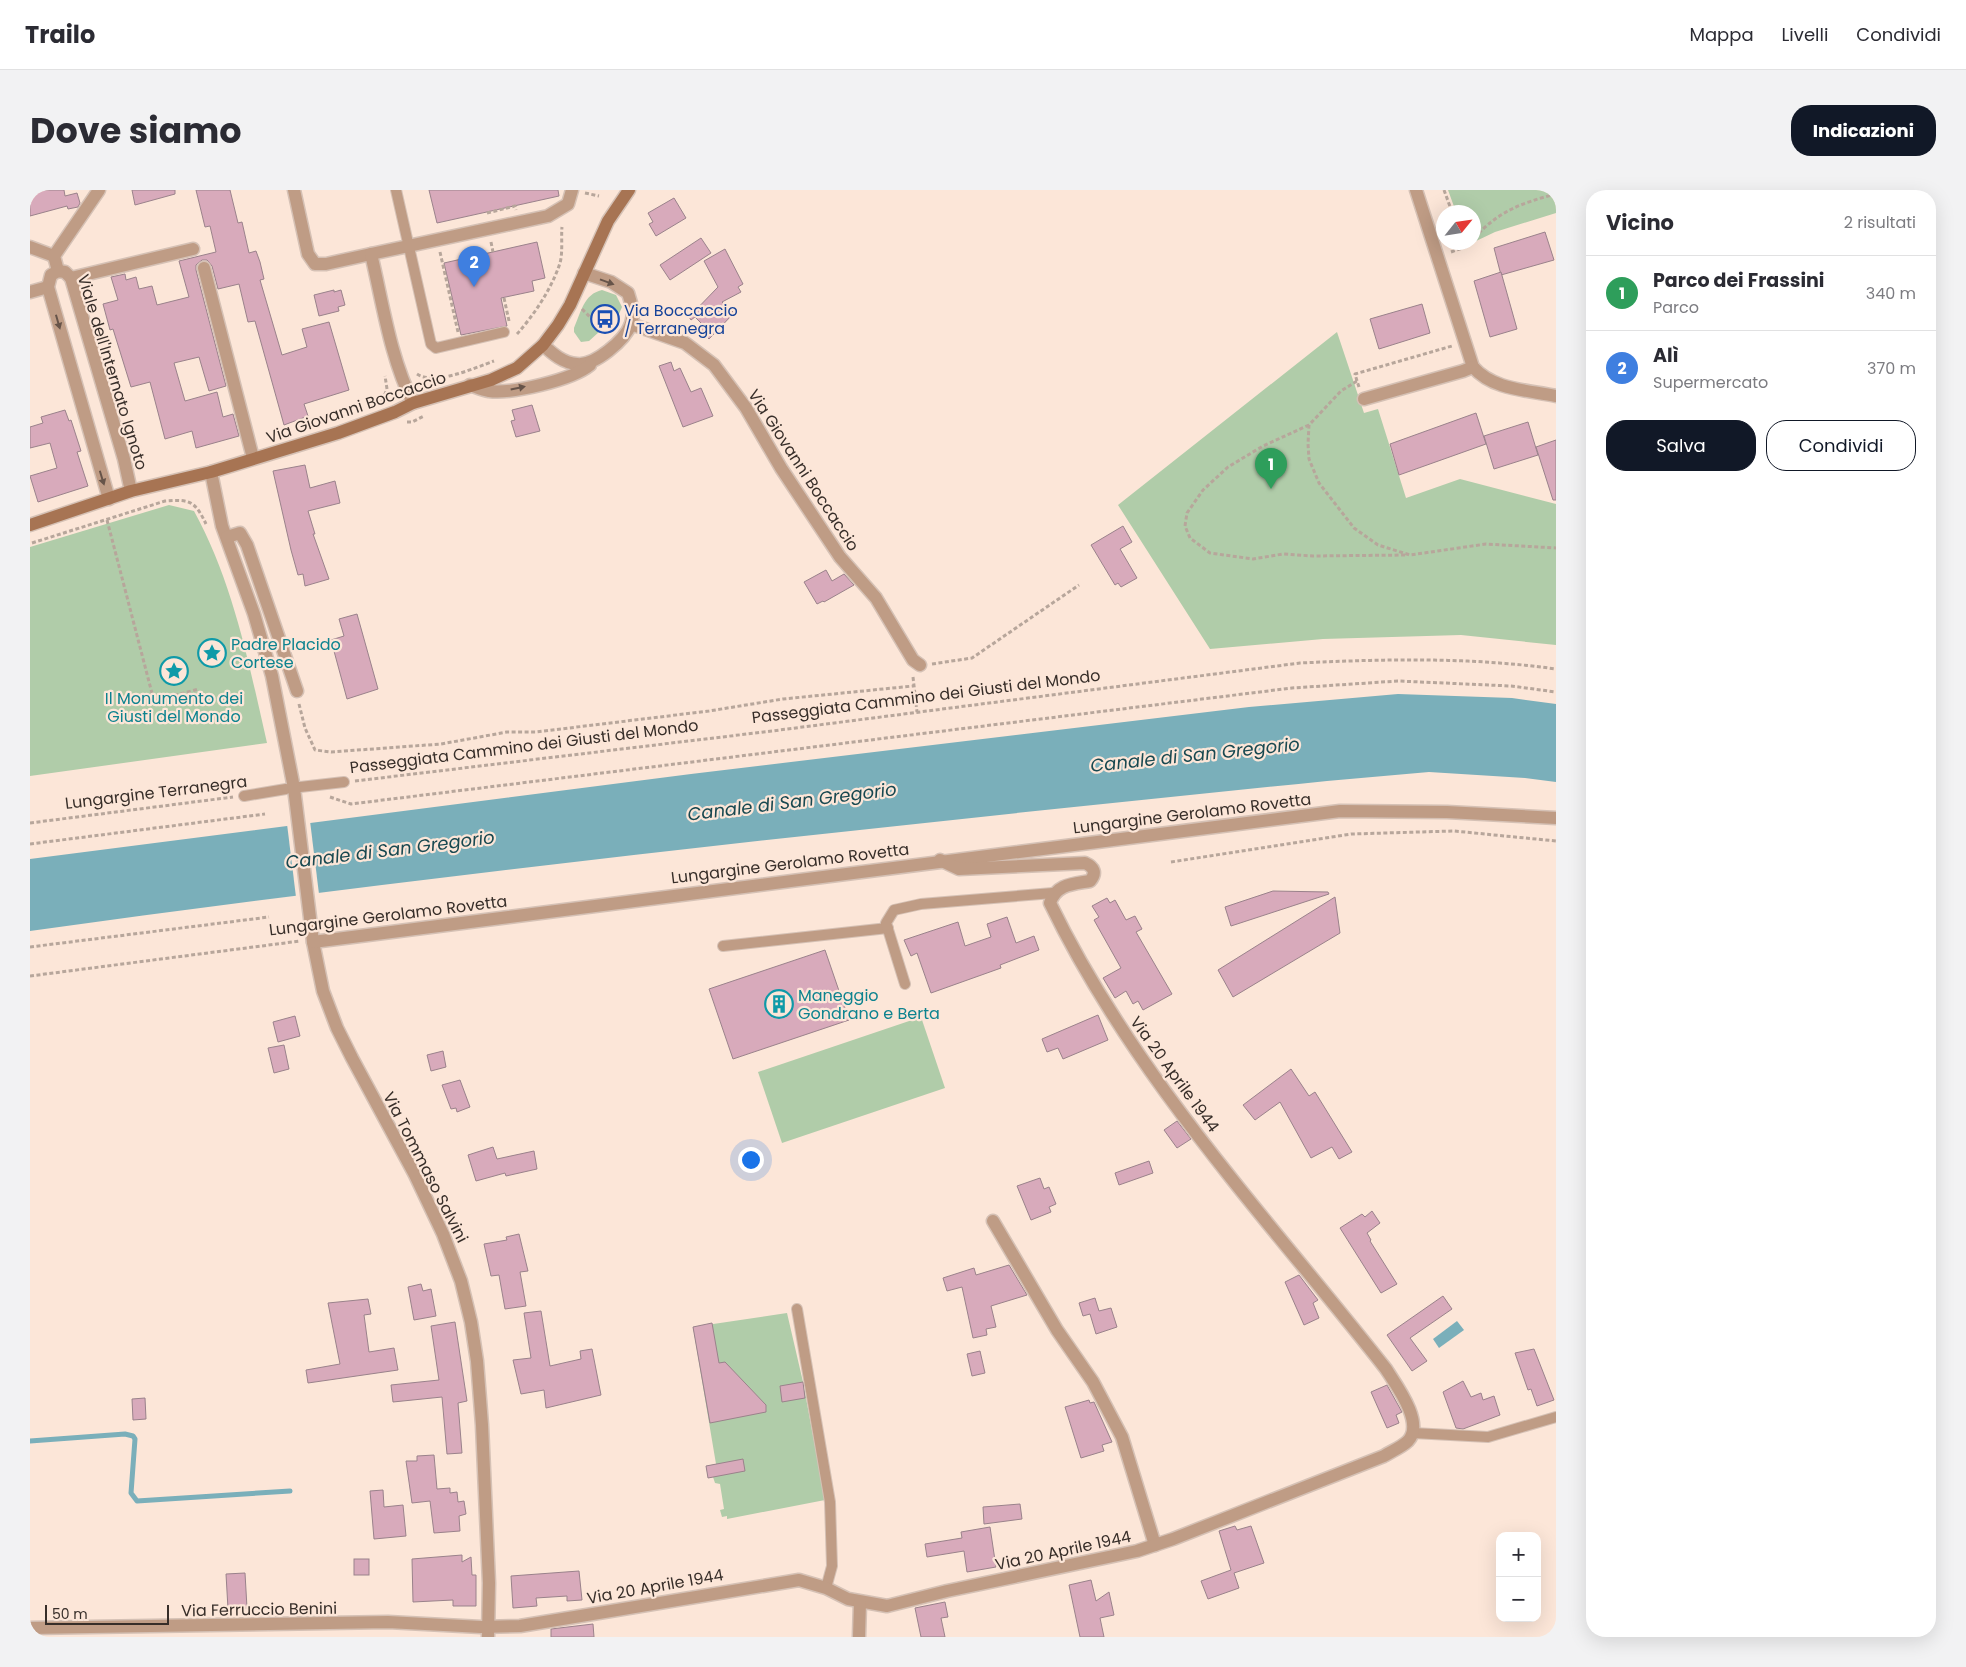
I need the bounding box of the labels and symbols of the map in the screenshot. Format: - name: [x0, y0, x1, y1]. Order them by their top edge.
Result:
- north arrow: [1436, 205, 1481, 250]
- pin: 2: [458, 246, 490, 287]
- street label: Viale dell'Internato Ignoto: [72, 272, 153, 473]
- one-way arrow: [600, 278, 615, 286]
- place label: Via Boccaccio / Terranegra: [624, 299, 738, 340]
- bus stop icon: Via Boccaccio / Terranegra: [590, 304, 620, 334]
- one-way arrow: [54, 314, 62, 329]
- street label: Via Giovanni Boccaccio: [263, 366, 449, 449]
- one-way arrow: [510, 384, 525, 392]
- street label: Via Giovanni Boccaccio: [743, 385, 865, 556]
- pin: 1: [1255, 448, 1287, 489]
- one-way arrow: [98, 471, 106, 486]
- place label: Padre Placido Cortese: [231, 633, 341, 674]
- place icon: Padre Placido Cortese: [197, 638, 227, 668]
- place icon: Il Monumento dei Giusti del Mondo: [159, 656, 189, 686]
- street label: Passeggiata Cammino dei Giusti del Mondo: [750, 664, 1102, 729]
- place label: Il Monumento dei Giusti del Mondo: [105, 687, 243, 728]
- street label: Passeggiata Cammino dei Giusti del Mondo: [348, 714, 700, 779]
- water label: Canale di San Gregorio: [1089, 731, 1301, 778]
- street label: Lungargine Terranegra: [64, 770, 248, 815]
- water label: Canale di San Gregorio: [686, 776, 898, 827]
- street label: Lungargine Gerolamo Rovetta: [1072, 787, 1312, 840]
- water label: Canale di San Gregorio: [284, 824, 496, 875]
- street label: Lungargine Gerolamo Rovetta: [670, 837, 910, 890]
- street label: Lungargine Gerolamo Rovetta: [268, 889, 508, 942]
- place label: Maneggio Gondrano e Berta: [798, 984, 940, 1025]
- building icon: Maneggio Gondrano e Berta: [764, 989, 794, 1019]
- street label: Via 20 Aprile 1944: [1125, 1012, 1225, 1137]
- street label: Via Tommaso Salvini: [377, 1088, 474, 1247]
- your location: [738, 1147, 764, 1173]
- street label: Via 20 Aprile 1944: [993, 1525, 1133, 1576]
- street label: Via 20 Aprile 1944: [585, 1563, 725, 1610]
- street label: Via Ferruccio Benini: [181, 1597, 337, 1622]
- scale bar: [45, 1602, 169, 1625]

